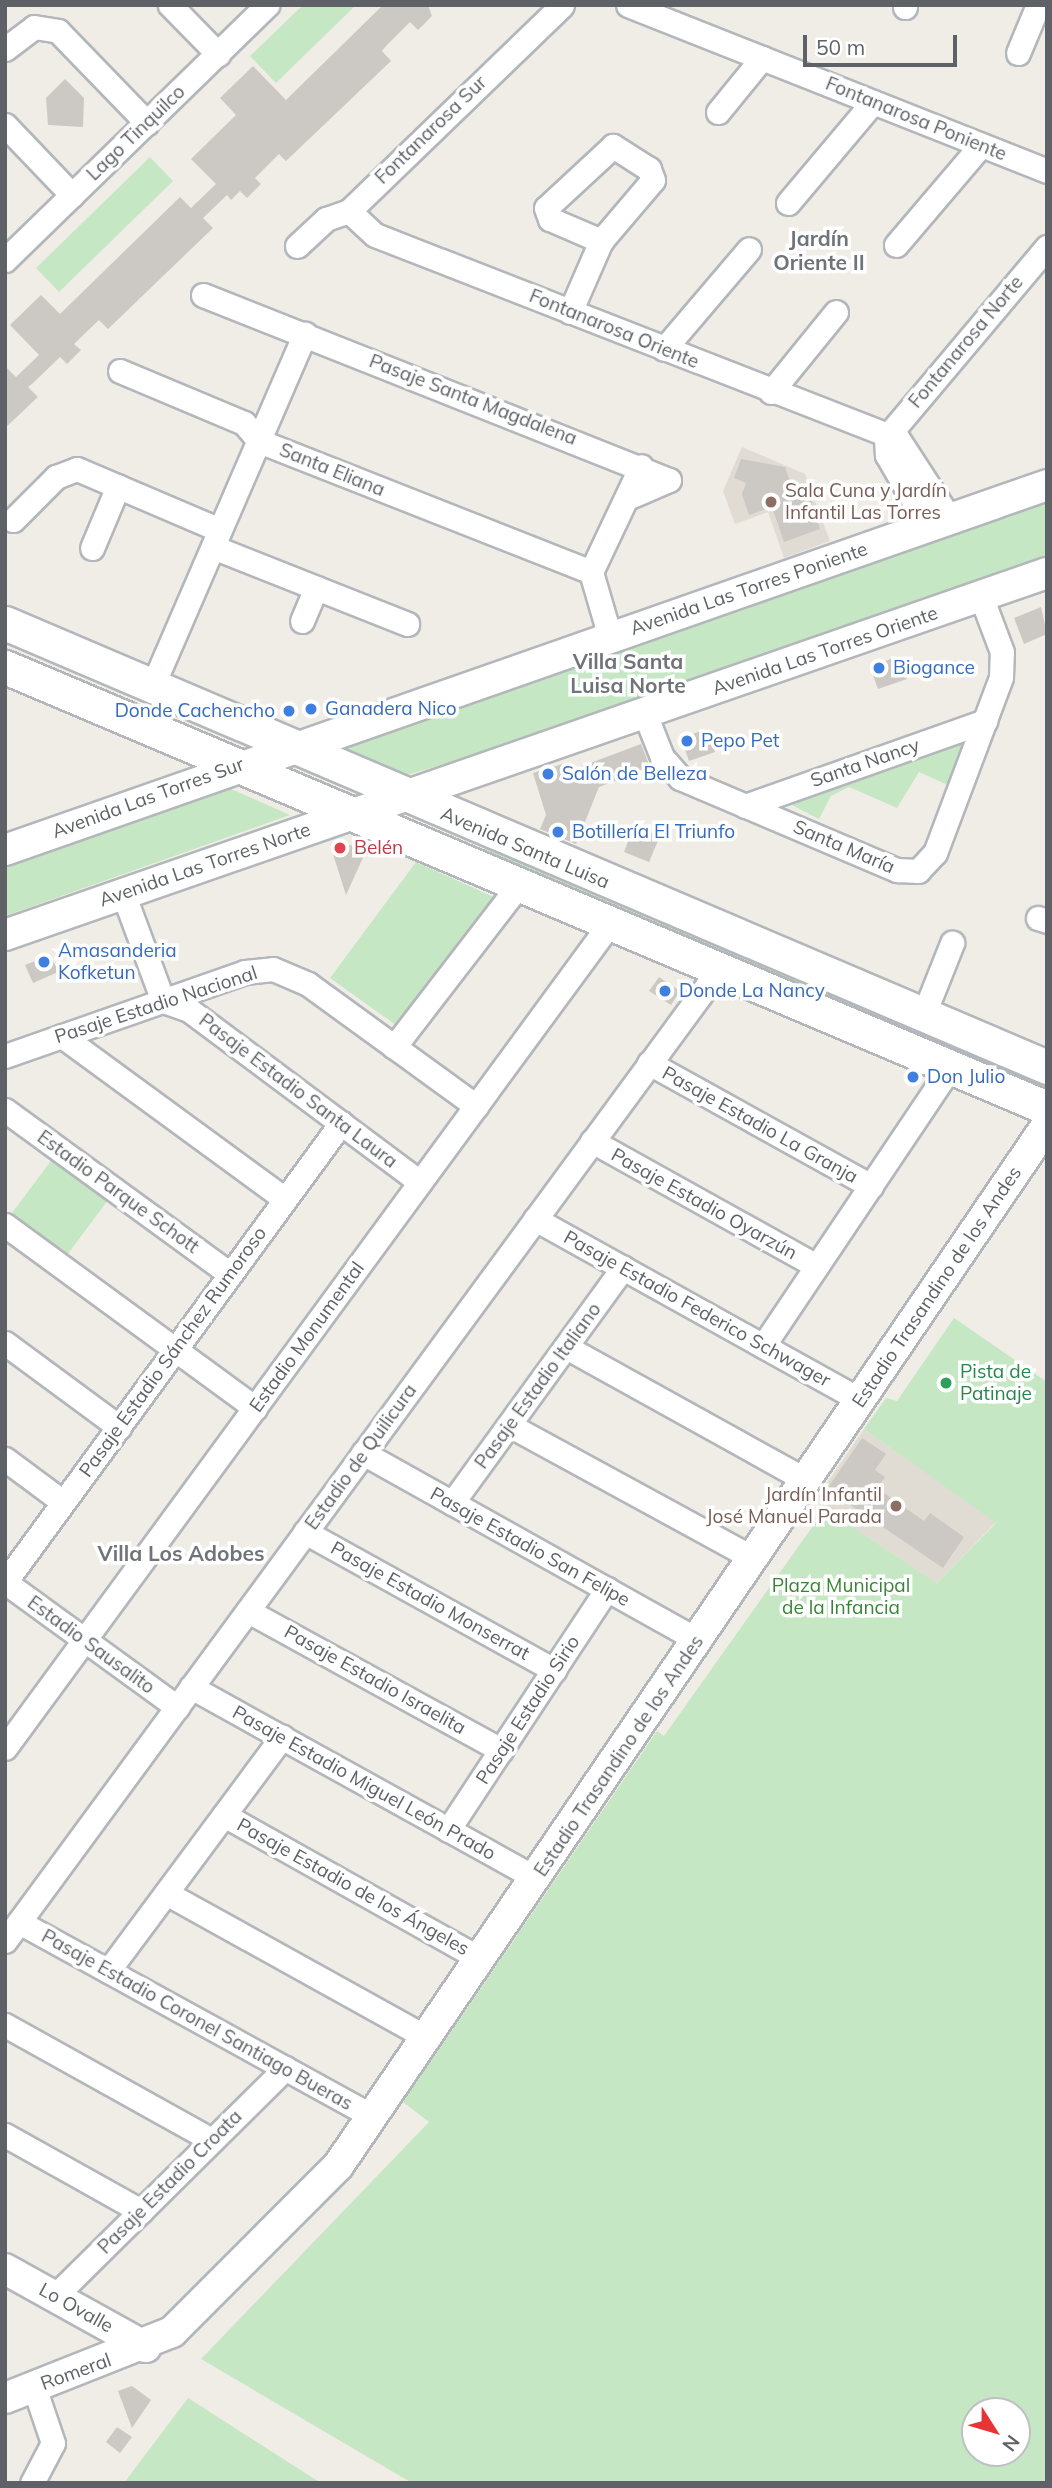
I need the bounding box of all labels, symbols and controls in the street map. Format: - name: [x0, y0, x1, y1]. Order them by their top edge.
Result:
- scale bar: [807, 21, 961, 65]
- text: 50 m: [816, 34, 865, 60]
- street label: Fontanarosa Sur: [371, 71, 491, 189]
- street label: Fontanarosa Poniente: [822, 72, 1010, 166]
- street label: Lago Tinquilco: [82, 80, 190, 186]
- district label: Jardín Oriente II: [773, 225, 865, 275]
- street label: Fontanarosa Norte: [904, 271, 1028, 413]
- street label: Fontanarosa Oriente: [526, 285, 702, 373]
- street label: Pasaje Santa Magdalena: [366, 350, 580, 450]
- street label: Santa Eliana: [276, 439, 388, 501]
- place label: Sala Cuna y Jardín Infantil Las Torres: [785, 480, 947, 524]
- marker: Sala Cuna y Jardín Infantil Las Torres: [763, 494, 779, 510]
- street label: Avenida Las Torres Poniente: [627, 538, 871, 640]
- street label: Avenida Las Torres Oriente: [709, 602, 941, 700]
- district label: Villa Santa Luisa Norte: [570, 648, 686, 698]
- place label: Biogance: [893, 657, 975, 679]
- marker: Biogance: [871, 660, 887, 676]
- place label: Ganadera Nico: [325, 698, 456, 720]
- place label: Donde Cachencho: [115, 700, 275, 722]
- marker: Ganadera Nico: [303, 701, 319, 717]
- marker: Donde Cachencho: [281, 703, 297, 719]
- place label: Pepo Pet: [701, 730, 779, 752]
- marker: Pepo Pet: [679, 733, 695, 749]
- street label: Santa Nancy: [808, 734, 922, 792]
- street label: Avenida Las Torres Sur: [49, 753, 247, 843]
- place label: Salón de Belleza: [562, 763, 707, 785]
- marker: Salón de Belleza: [540, 766, 556, 782]
- street label: Avenida Santa Luisa: [437, 802, 613, 894]
- street label: Santa María: [790, 815, 898, 879]
- street label: Avenida Las Torres Norte: [96, 818, 314, 912]
- place label: Botillería El Triunfo: [572, 821, 735, 843]
- marker: Botillería El Triunfo: [550, 824, 566, 840]
- place label: Belén: [354, 837, 403, 859]
- marker: Belén: [332, 840, 348, 856]
- place label: Amasanderia Kofketun: [58, 940, 177, 984]
- marker: Amasanderia Kofketun: [36, 954, 52, 970]
- street label: Pasaje Estadio Nacional: [52, 961, 260, 1049]
- place label: Donde La Nancy: [679, 980, 825, 1002]
- marker: Donde La Nancy: [657, 983, 673, 999]
- street label: Pasaje Estadio Santa Laura: [194, 1009, 402, 1173]
- street label: Pasaje Estadio La Granja: [658, 1062, 862, 1188]
- place label: Don Julio: [927, 1066, 1005, 1088]
- marker: Don Julio: [905, 1069, 921, 1085]
- street label: Estadio Parque Schott: [33, 1126, 203, 1258]
- street label: Pasaje Estadio Oyarzún: [607, 1143, 801, 1265]
- street label: Estadio Trasandino de los Andes: [848, 1162, 1026, 1412]
- street label: Pasaje Estadio Sánchez Rumoroso: [75, 1222, 271, 1482]
- street label: Pasaje Estadio Federico Schwager: [560, 1226, 834, 1392]
- street label: Estadio Monumental: [245, 1257, 369, 1417]
- street label: Pasaje Estadio Italiano: [470, 1299, 606, 1473]
- place label: Pista de Patinaje: [960, 1361, 1032, 1405]
- marker: Pista de Patinaje: [938, 1375, 954, 1391]
- street label: Estadio de Quilicura: [300, 1380, 422, 1534]
- street label: Pasaje Estadio San Felipe: [426, 1483, 634, 1611]
- place label: Jardín Infantil José Manuel Parada: [706, 1484, 882, 1528]
- marker: Jardín Infantil José Manuel Parada: [888, 1498, 904, 1514]
- street label: Pasaje Estadio Monserrat: [327, 1537, 533, 1665]
- district label: Villa Los Adobes: [98, 1540, 264, 1566]
- park label: Plaza Municipal de la Infancia: [772, 1575, 910, 1619]
- street label: Estadio Sausalito: [23, 1591, 159, 1699]
- street label: Pasaje Estadio Israelita: [280, 1621, 470, 1739]
- street label: Pasaje Estadio Sirio: [471, 1631, 585, 1789]
- street label: Estadio Trasandino de los Andes: [530, 1631, 708, 1881]
- street label: Pasaje Estadio Miguel León Prado: [228, 1701, 500, 1865]
- street label: Pasaje Estadio de los Ángeles: [233, 1814, 473, 1960]
- street label: Pasaje Estadio Coronel Santiago Bueras: [38, 1925, 356, 2115]
- street label: Pasaje Estadio Croata: [93, 2105, 247, 2259]
- street label: Lo Ovalle: [35, 2278, 117, 2338]
- street label: Romeral: [38, 2349, 114, 2395]
- north arrow: [961, 2397, 1031, 2467]
- text: N: [997, 2430, 1025, 2456]

